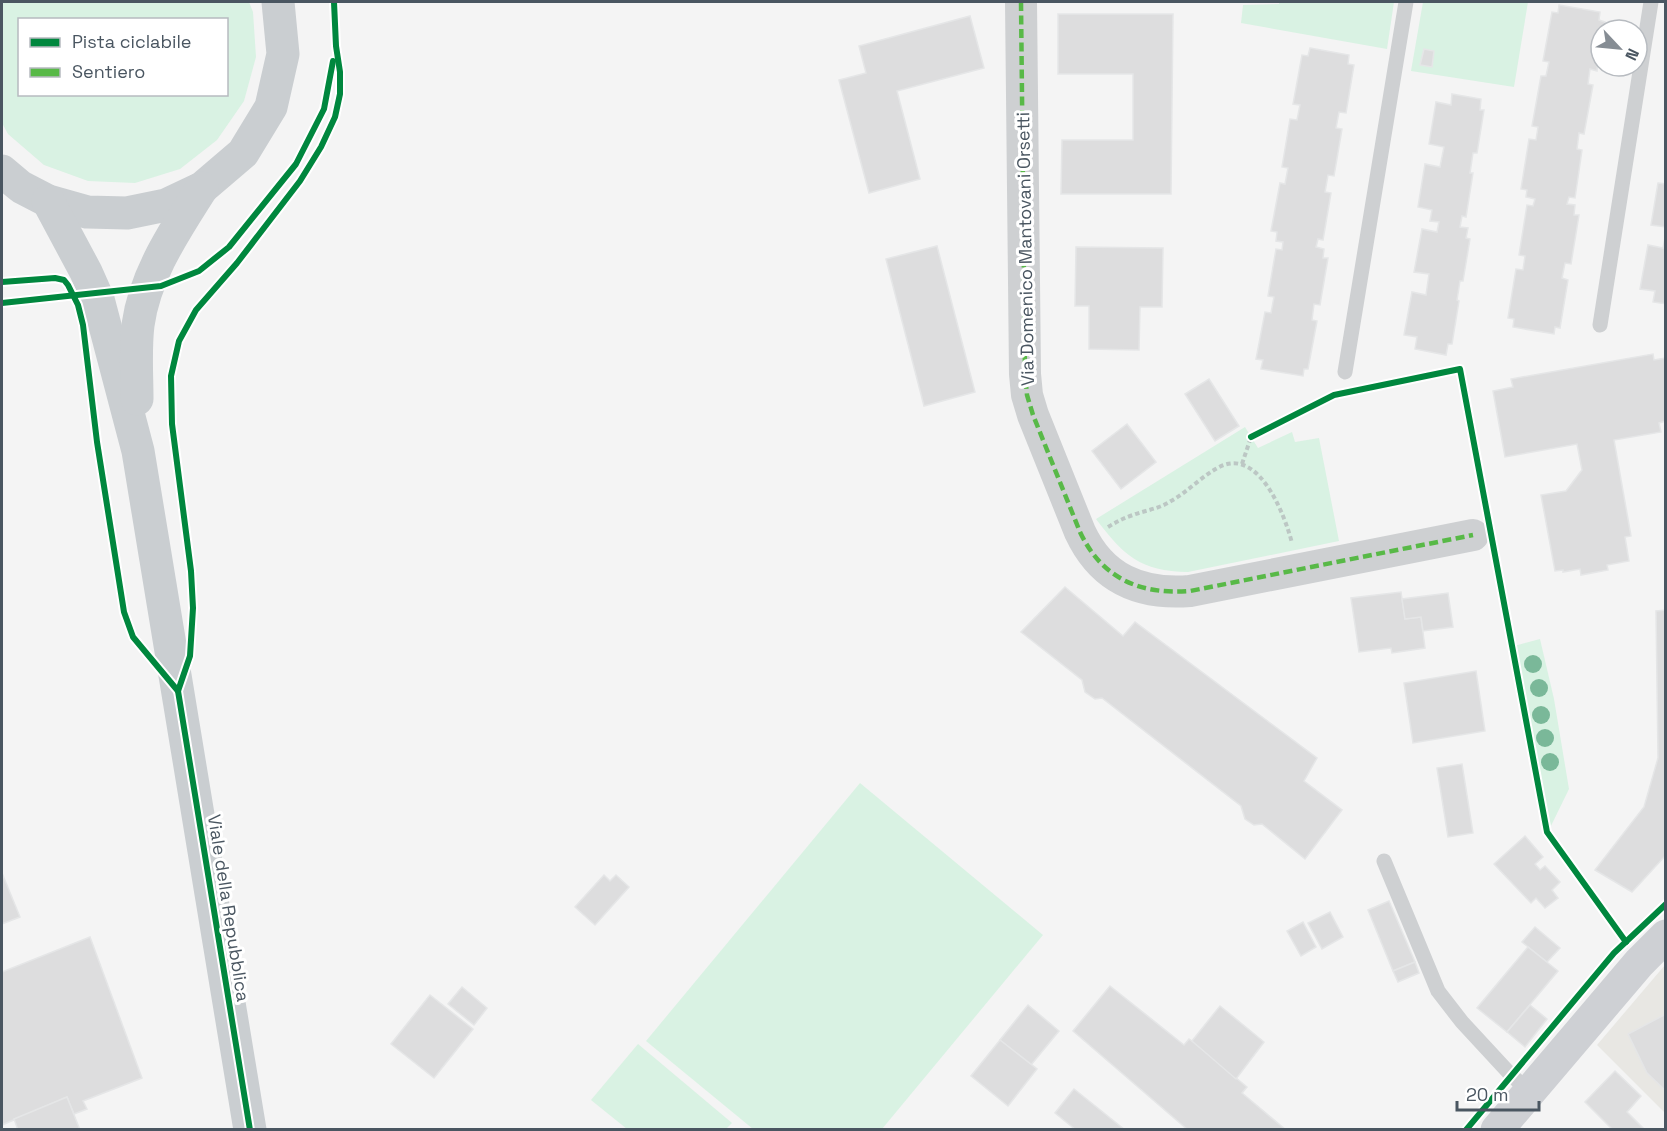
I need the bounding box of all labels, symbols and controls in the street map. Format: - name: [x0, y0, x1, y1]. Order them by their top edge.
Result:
- legend: [18, 18, 228, 96]
- north arrow: [1589, 18, 1649, 78]
- text: Pista ciclabile: [72, 30, 191, 53]
- text: N: [1620, 45, 1644, 64]
- text: Sentiero: [72, 60, 145, 83]
- street label: Via Domenico Mantovani Orsetti: [1011, 112, 1039, 386]
- street label: Viale della Repubblica: [203, 813, 255, 1003]
- scale bar: [1457, 1074, 1540, 1112]
- text: 20 m: [1466, 1083, 1509, 1106]

